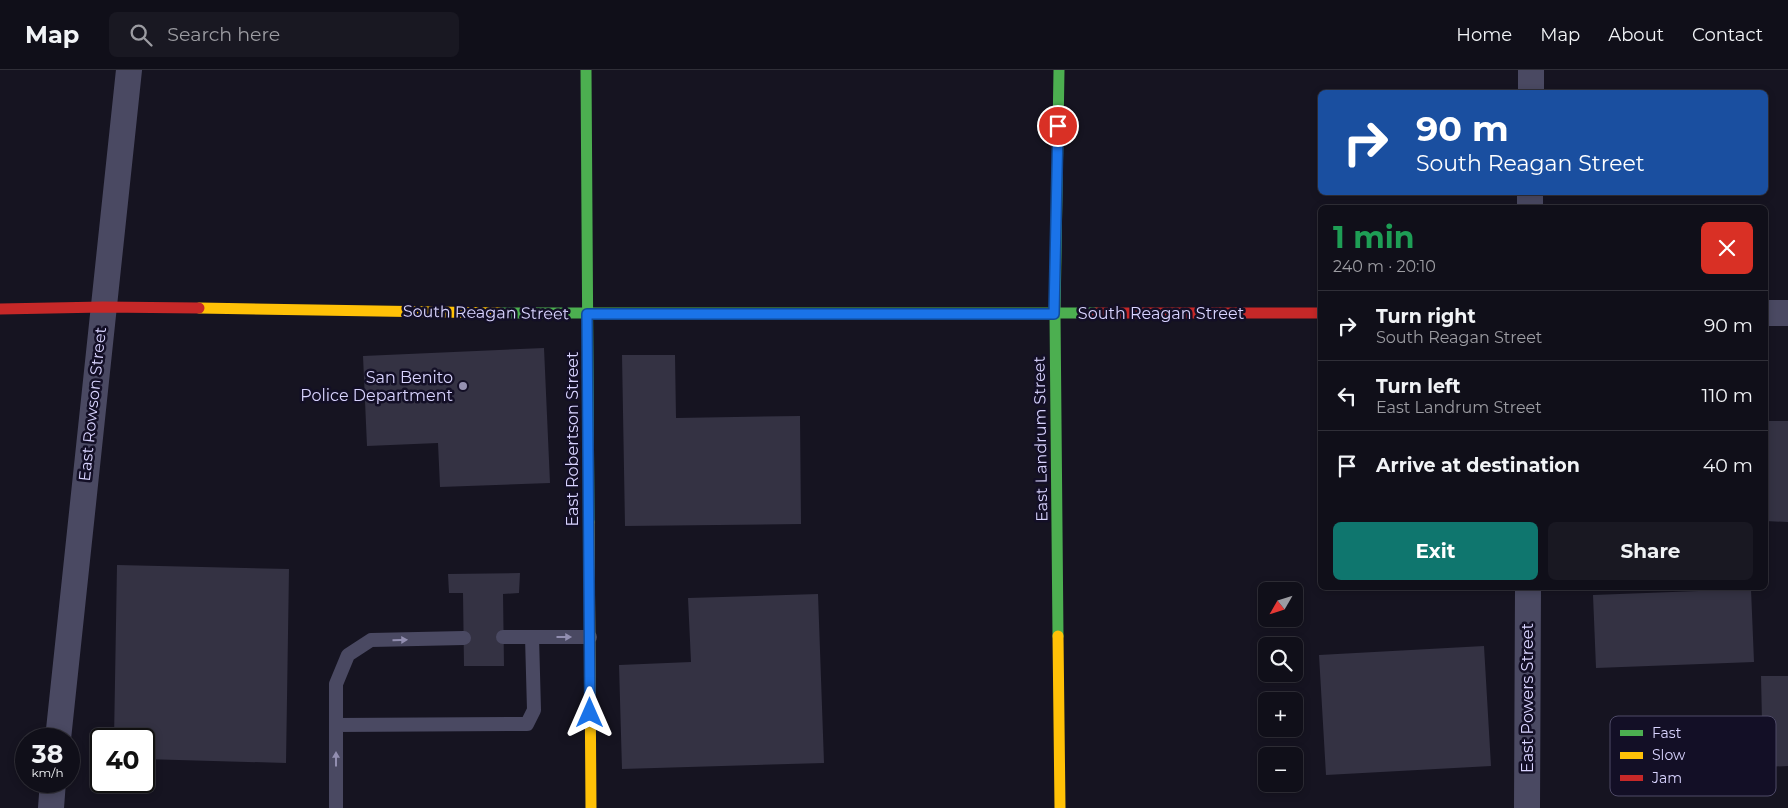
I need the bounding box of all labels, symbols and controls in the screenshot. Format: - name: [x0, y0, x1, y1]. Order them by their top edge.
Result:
- search box: [109, 12, 459, 57]
- text: Map: [25, 20, 79, 49]
- icon: search: [127, 21, 155, 49]
- text: Search here: [167, 23, 280, 46]
- text: Home: [1456, 24, 1512, 46]
- text: Map: [1540, 24, 1580, 46]
- text: About: [1608, 24, 1664, 46]
- text: Contact: [1692, 24, 1763, 46]
- pin: [1037, 105, 1079, 147]
- text: 90 m: [1416, 107, 1509, 150]
- icon: right: [1333, 110, 1398, 175]
- icon: arrive: [1044, 112, 1072, 140]
- text: South Reagan Street: [1416, 150, 1645, 177]
- text: 1 min: [1333, 219, 1414, 256]
- button: close: [1701, 222, 1753, 274]
- text: 240 m · 20:10: [1333, 257, 1436, 276]
- street label: South Reagan Street: [403, 302, 570, 323]
- street label: South Reagan Street: [1078, 304, 1245, 323]
- text: Turn right: [1376, 305, 1476, 328]
- icon: right: [1333, 312, 1361, 340]
- text: 90 m: [1704, 314, 1753, 337]
- street label: East Rowson Street: [75, 325, 110, 482]
- text: South Reagan Street: [1376, 328, 1542, 347]
- street label: East Robertson Street: [563, 351, 582, 527]
- street label: East Landrum Street: [1030, 355, 1051, 522]
- place label: San Benito Police Department: [300, 368, 453, 405]
- text: Turn left: [1376, 375, 1461, 398]
- marker: San Benito Police Department: [457, 380, 469, 392]
- icon: left: [1333, 382, 1361, 410]
- text: 110 m: [1702, 384, 1753, 407]
- text: East Landrum Street: [1376, 398, 1542, 417]
- icon: arrive: [1333, 452, 1361, 480]
- text: Arrive at destination: [1376, 454, 1580, 477]
- text: 40 m: [1703, 454, 1753, 477]
- button: Exit: [1333, 522, 1538, 580]
- button: Share: [1548, 522, 1753, 580]
- north arrow: [1258, 582, 1302, 628]
- map controls: [1258, 582, 1303, 792]
- street label: East Powers Street: [1518, 623, 1537, 773]
- one-way arrow: [556, 633, 572, 641]
- one-way arrow: [392, 635, 408, 643]
- button: search: [1258, 637, 1303, 682]
- position arrow: [563, 686, 615, 738]
- button: +: [1258, 692, 1303, 737]
- legend: [1610, 716, 1776, 796]
- text: Fast: [1652, 724, 1682, 742]
- speed limit sign: 40: [90, 728, 155, 793]
- text: 38: [32, 739, 63, 769]
- text: Slow: [1652, 746, 1686, 764]
- button: −: [1258, 747, 1303, 792]
- one-way arrow: [332, 751, 340, 767]
- text: km/h: [31, 765, 64, 780]
- text: Jam: [1651, 769, 1682, 787]

